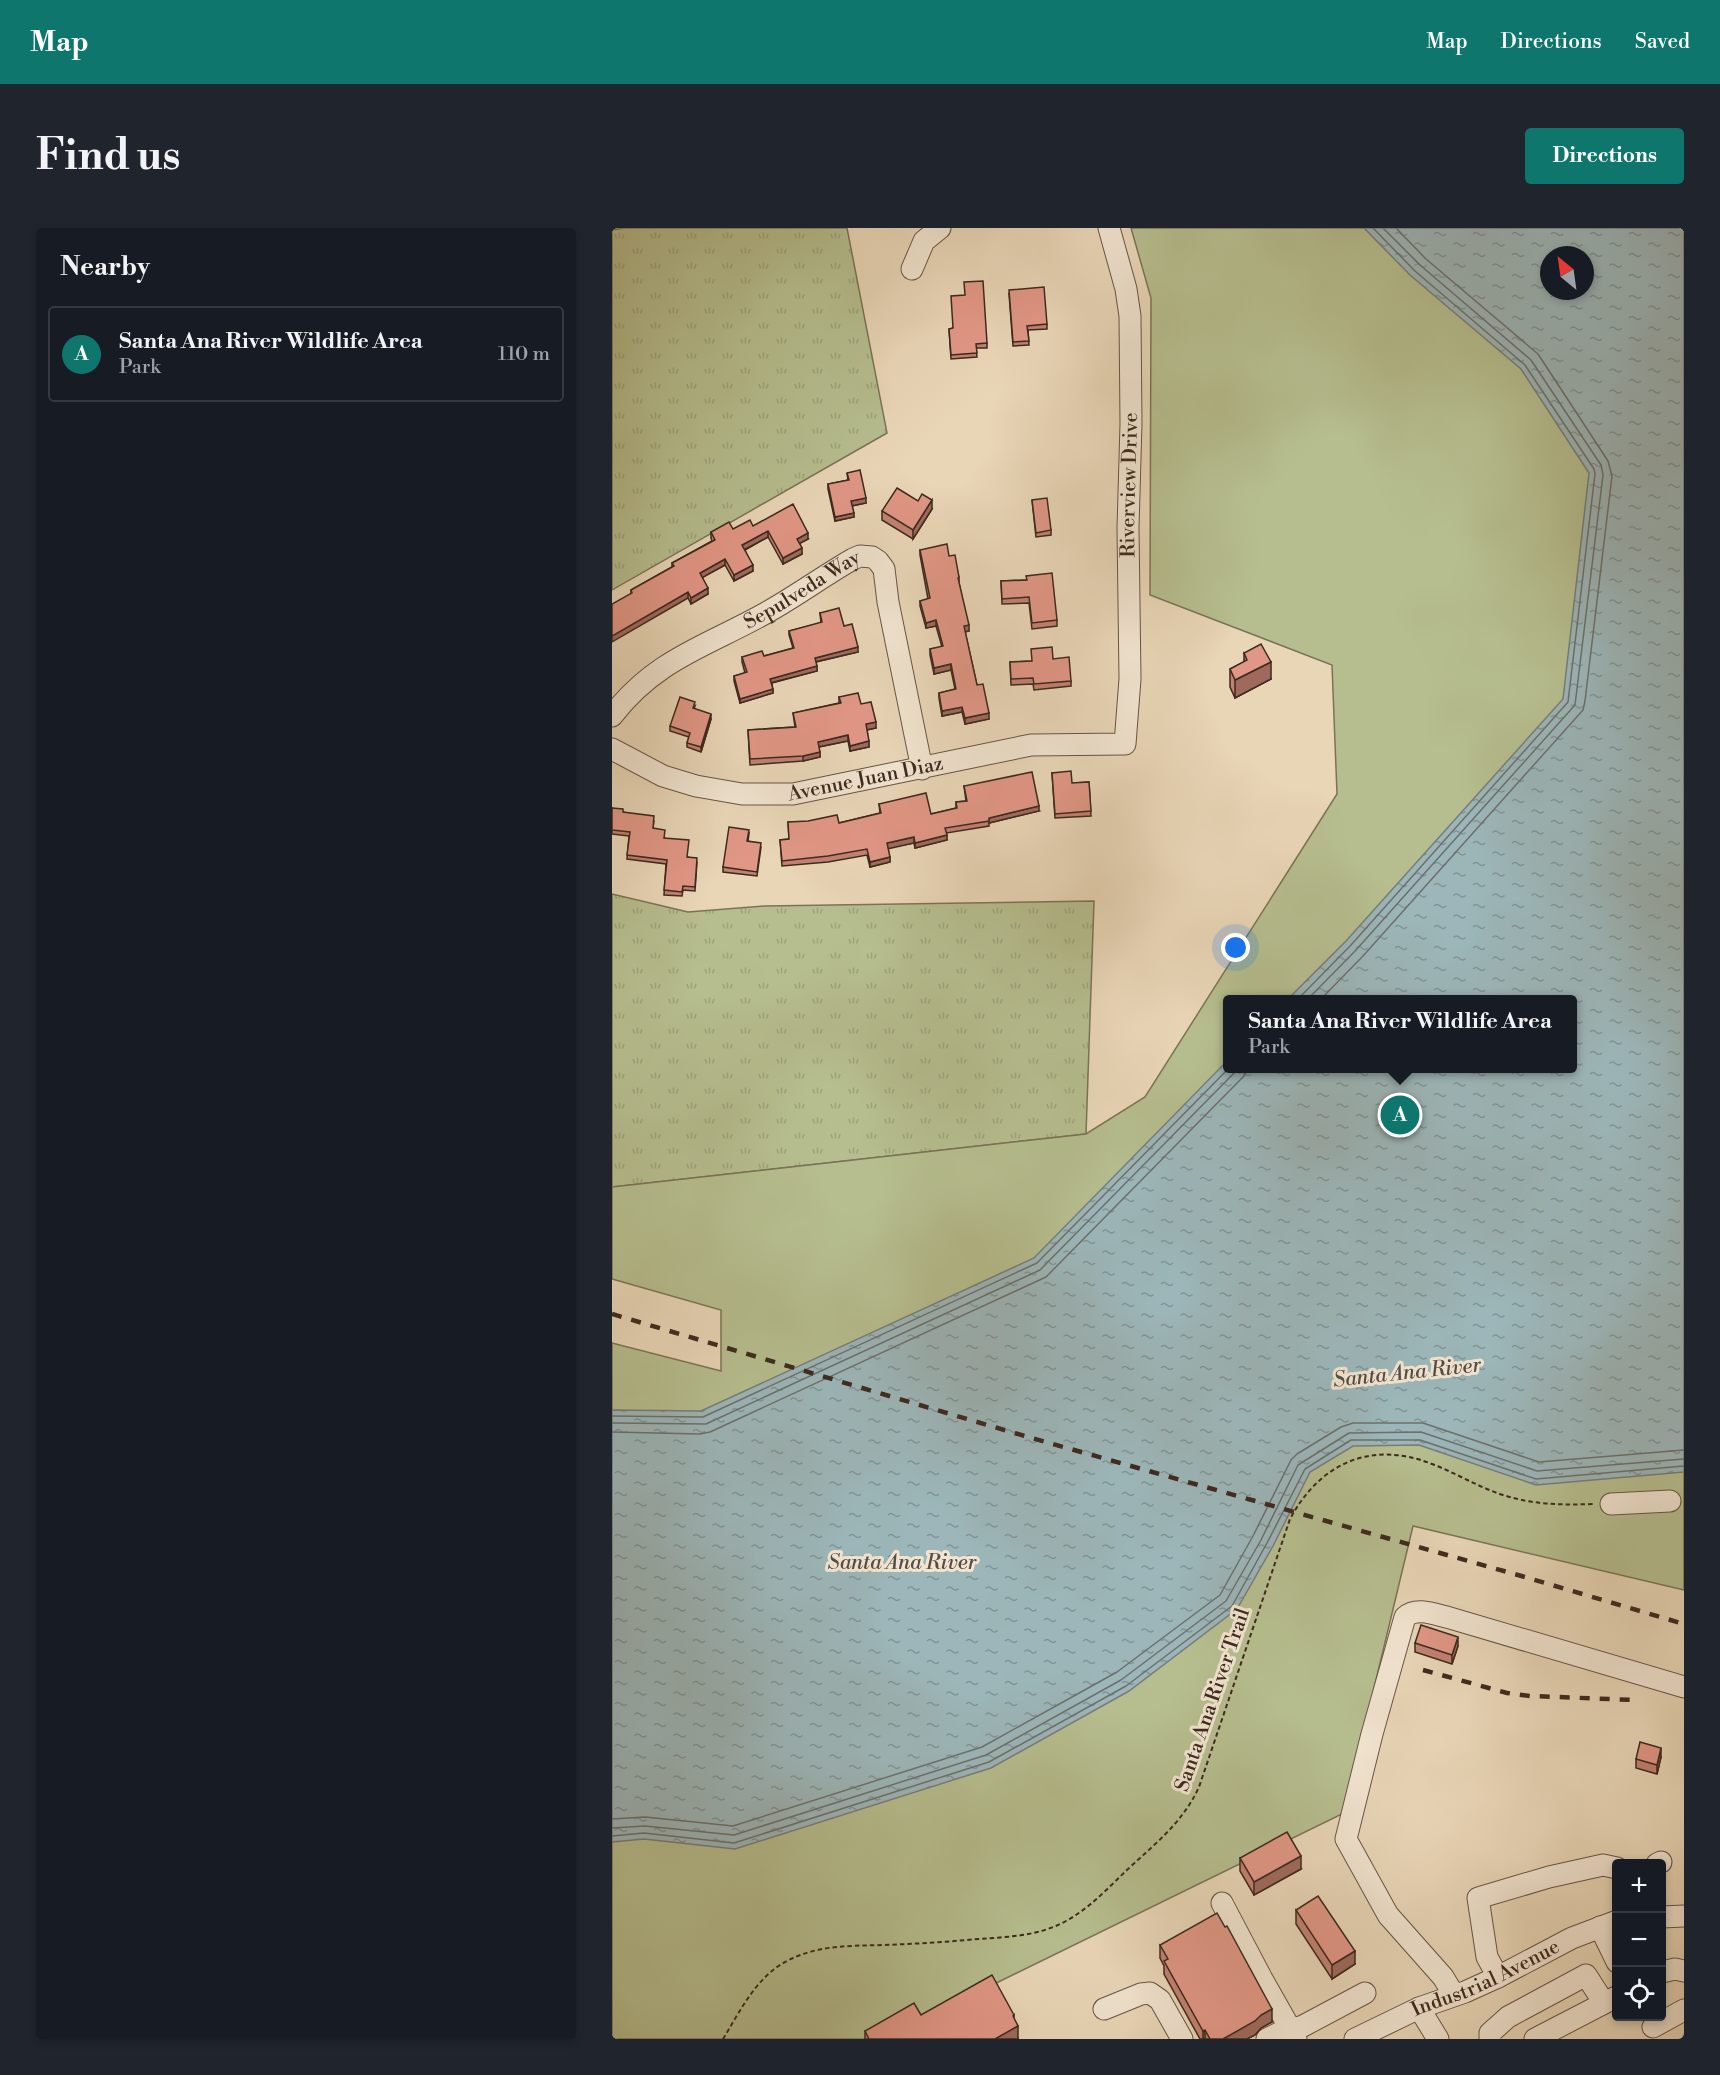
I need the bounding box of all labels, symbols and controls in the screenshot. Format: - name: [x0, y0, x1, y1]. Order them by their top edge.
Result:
- text: Map: [30, 25, 89, 60]
- text: Map: [1426, 29, 1468, 55]
- text: Directions: [1501, 29, 1602, 55]
- text: Saved: [1635, 29, 1690, 55]
- button: Directions: [1525, 128, 1684, 184]
- text: Find us: [36, 130, 180, 183]
- north arrow: [1540, 246, 1594, 300]
- text: Nearby: [60, 251, 150, 283]
- text: Santa Ana River Wildlife Area: [119, 328, 423, 355]
- text: A: [74, 342, 89, 367]
- text: 110 m: [498, 342, 550, 367]
- text: Park: [119, 355, 161, 380]
- street label: Riverview Drive: [1115, 412, 1144, 558]
- street label: Sepulveda Way: [739, 545, 864, 635]
- street label: Avenue Juan Diaz: [785, 751, 946, 807]
- your location: [1221, 933, 1250, 962]
- popup: [1223, 995, 1577, 1073]
- text: Santa Ana River Wildlife Area: [1248, 1008, 1552, 1035]
- text: Park: [1248, 1035, 1290, 1060]
- pin: A: [1380, 1092, 1420, 1138]
- water label: Santa Ana River: [1332, 1352, 1483, 1394]
- water label: Santa Ana River: [828, 1550, 977, 1576]
- street label: Santa Ana River Trail: [1170, 1605, 1256, 1795]
- map controls: [1612, 1859, 1666, 2021]
- button: +: [1612, 1859, 1666, 1913]
- button: −: [1612, 1913, 1666, 1967]
- street label: Industrial Avenue: [1407, 1934, 1564, 2022]
- button: locate: [1612, 1967, 1666, 2021]

